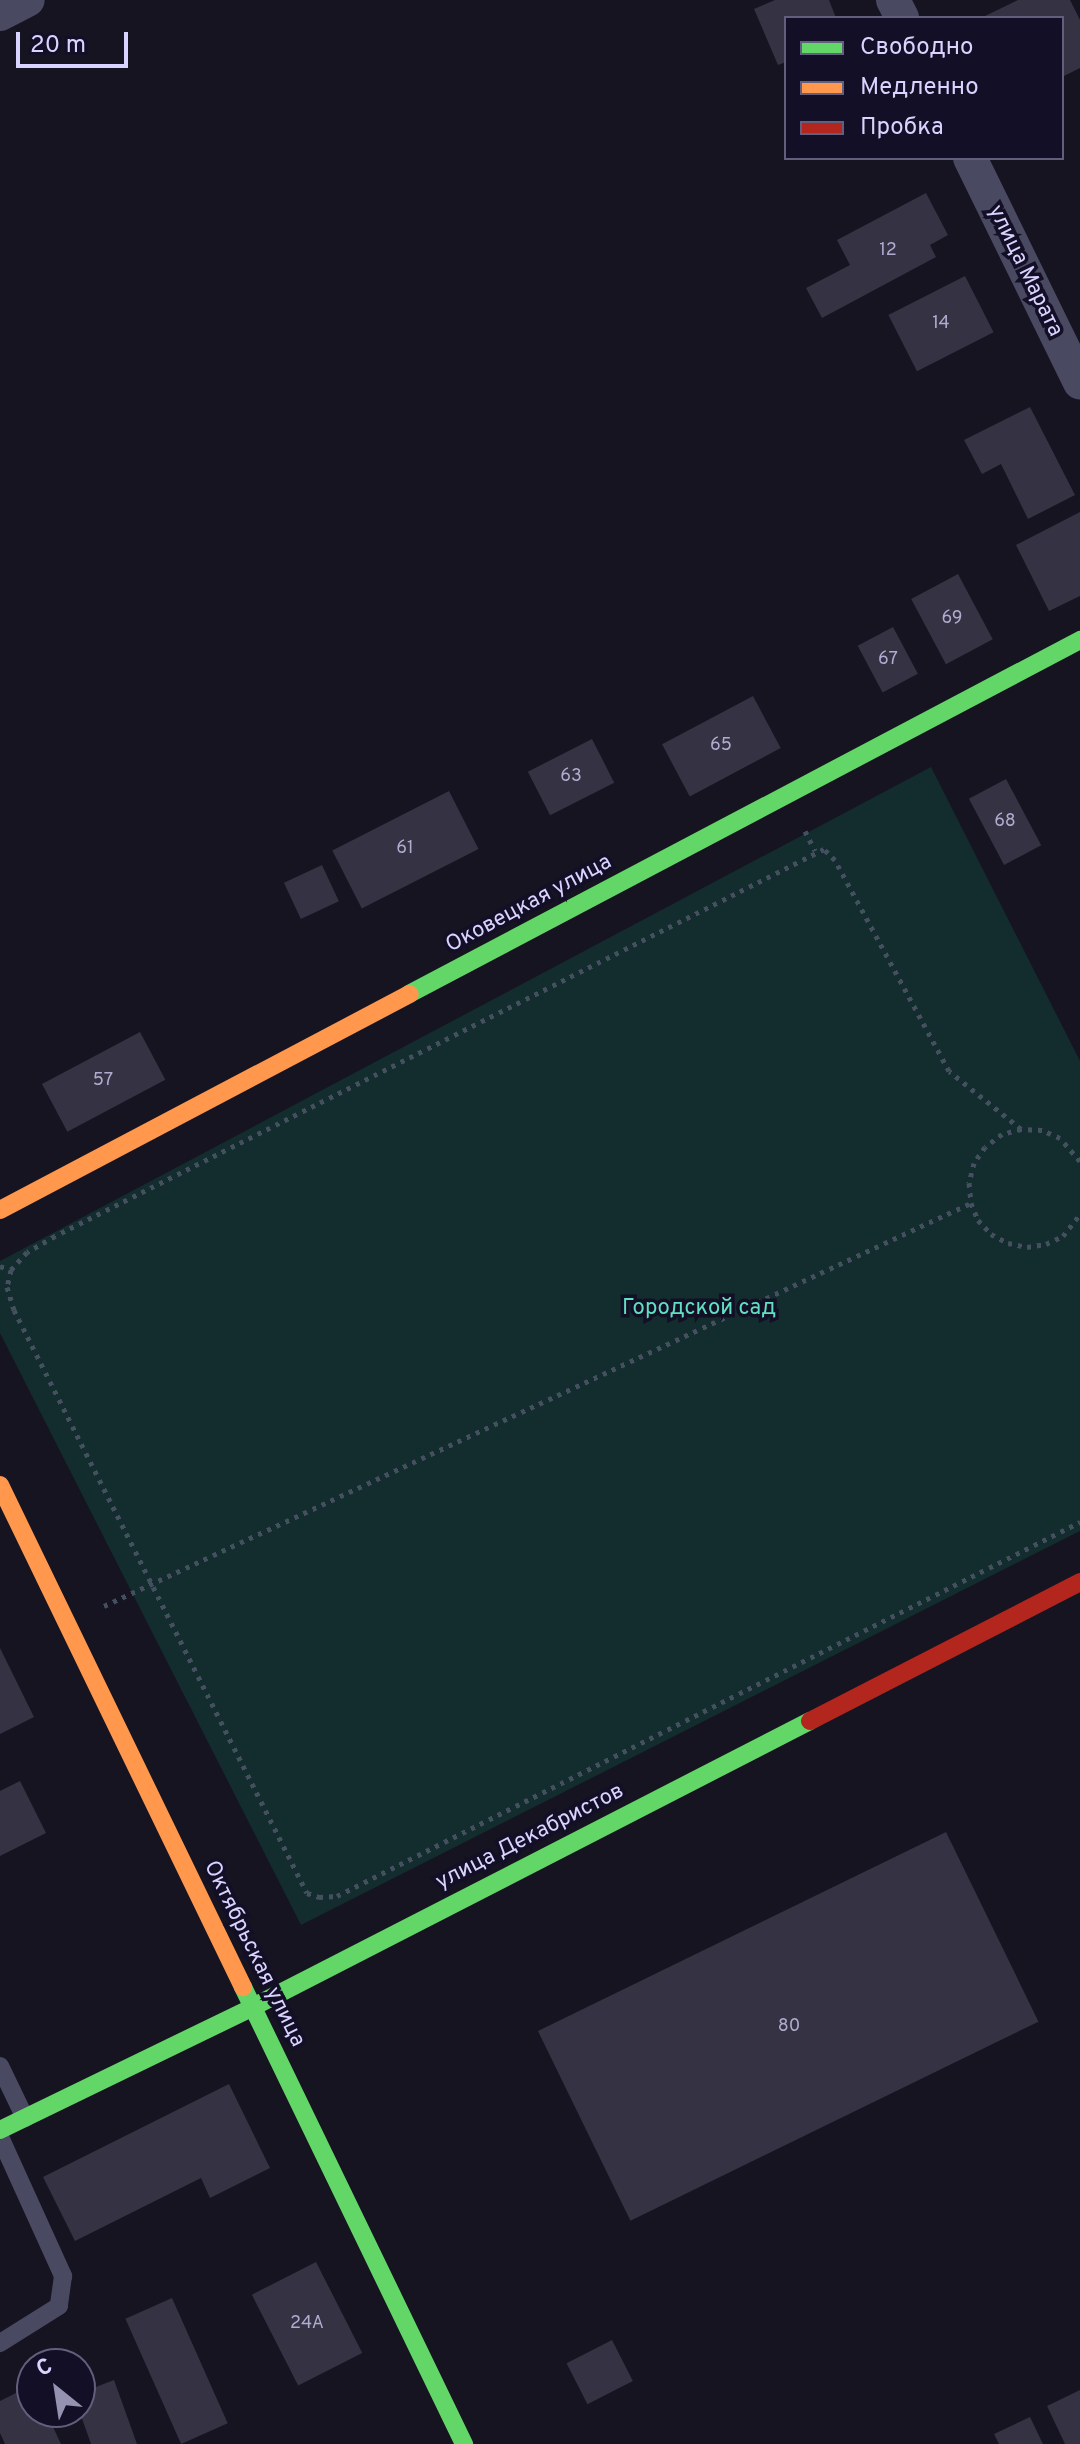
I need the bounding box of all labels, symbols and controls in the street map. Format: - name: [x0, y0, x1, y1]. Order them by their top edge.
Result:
- scale bar: [20, 16, 132, 66]
- legend: [784, 16, 1064, 160]
- text: 20 m: [30, 31, 86, 61]
- text: Свободно: [860, 33, 973, 63]
- text: Медленно: [860, 73, 979, 103]
- text: Пробка: [860, 113, 944, 143]
- street label: улица Марата: [982, 201, 1068, 341]
- house number: 12: [879, 240, 897, 262]
- house number: 14: [932, 313, 950, 335]
- house number: 69: [942, 608, 962, 630]
- house number: 67: [878, 649, 898, 671]
- house number: 65: [710, 735, 732, 757]
- house number: 63: [560, 766, 582, 788]
- house number: 68: [994, 811, 1016, 833]
- house number: 61: [396, 838, 414, 860]
- street label: Оковецкая улица: [442, 849, 616, 959]
- house number: 57: [93, 1070, 113, 1092]
- park label: Городской сад: [622, 1296, 776, 1322]
- street label: улица Декабристов: [431, 1778, 629, 1896]
- street label: Октябрьская улица: [197, 1857, 311, 2051]
- house number: 80: [778, 2016, 800, 2038]
- house number: 24А: [290, 2313, 324, 2335]
- north arrow: [16, 2348, 96, 2428]
- text: С: [32, 2353, 58, 2384]

